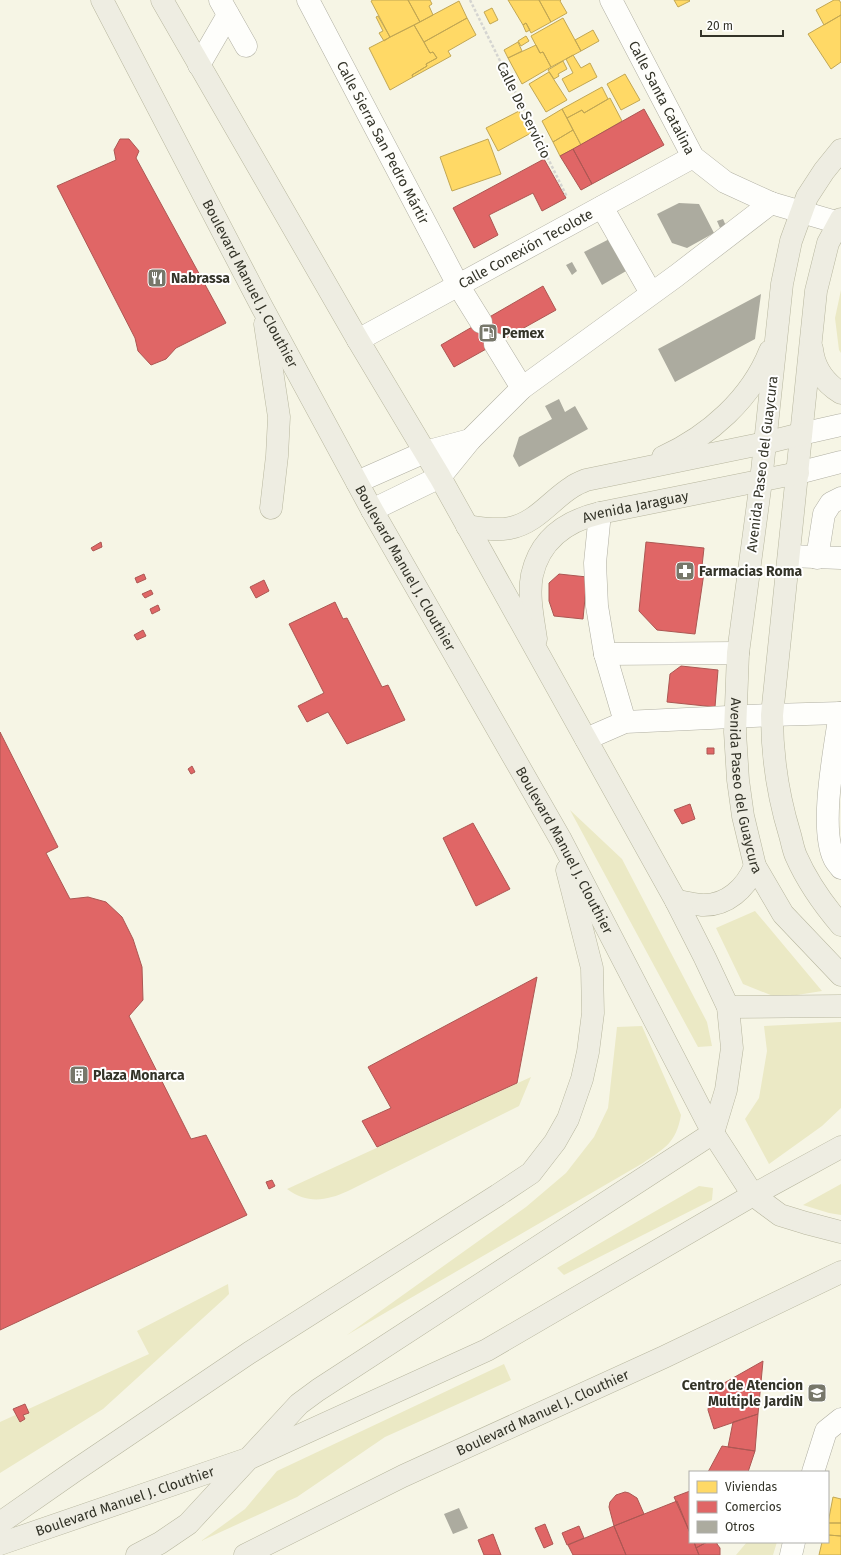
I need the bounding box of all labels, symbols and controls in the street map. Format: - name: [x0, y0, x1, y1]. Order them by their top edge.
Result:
- scale bar: [701, 12, 783, 38]
- text: 20 m: [707, 19, 733, 33]
- street label: Calle Santa Catalina: [625, 38, 698, 158]
- street label: Calle Sierra San Pedro Mártir: [333, 58, 433, 228]
- street label: Calle De Servicio: [493, 59, 554, 161]
- street label: Boulevard Manuel J. Clouthier: [198, 197, 302, 371]
- street label: Calle Conexión Tecolote: [456, 205, 596, 292]
- restaurant icon: Nabrassa: [146, 267, 168, 289]
- place label: Nabrassa: [171, 270, 230, 287]
- fuel station icon: Pemex: [477, 322, 499, 344]
- place label: Pemex: [502, 325, 545, 342]
- street label: Avenida Paseo del Guaycura: [743, 375, 782, 553]
- street label: Boulevard Manuel J. Clouthier: [351, 482, 459, 655]
- street label: Avenida Jaraguay: [580, 487, 690, 527]
- pharmacy icon: Farmacias Roma: [674, 560, 696, 582]
- place label: Farmacias Roma: [699, 563, 802, 580]
- street label: Avenida Paseo del Guaycura: [726, 697, 766, 877]
- street label: Boulevard Manuel J. Clouthier: [512, 764, 617, 938]
- building icon: Plaza Monarca: [68, 1064, 90, 1086]
- place label: Plaza Monarca: [93, 1067, 185, 1084]
- street label: Boulevard Manuel J. Clouthier: [454, 1366, 632, 1460]
- place label: Centro de Atencion Multiple JardiN: [682, 1377, 803, 1410]
- school or university icon: Centro de Atencion Multiple JardiN: [806, 1382, 828, 1404]
- street label: Boulevard Manuel J. Clouthier: [33, 1463, 217, 1540]
- legend: [689, 1471, 829, 1543]
- text: Viviendas: [725, 1480, 778, 1494]
- text: Comercios: [725, 1500, 782, 1514]
- text: Otros: [725, 1520, 755, 1534]

